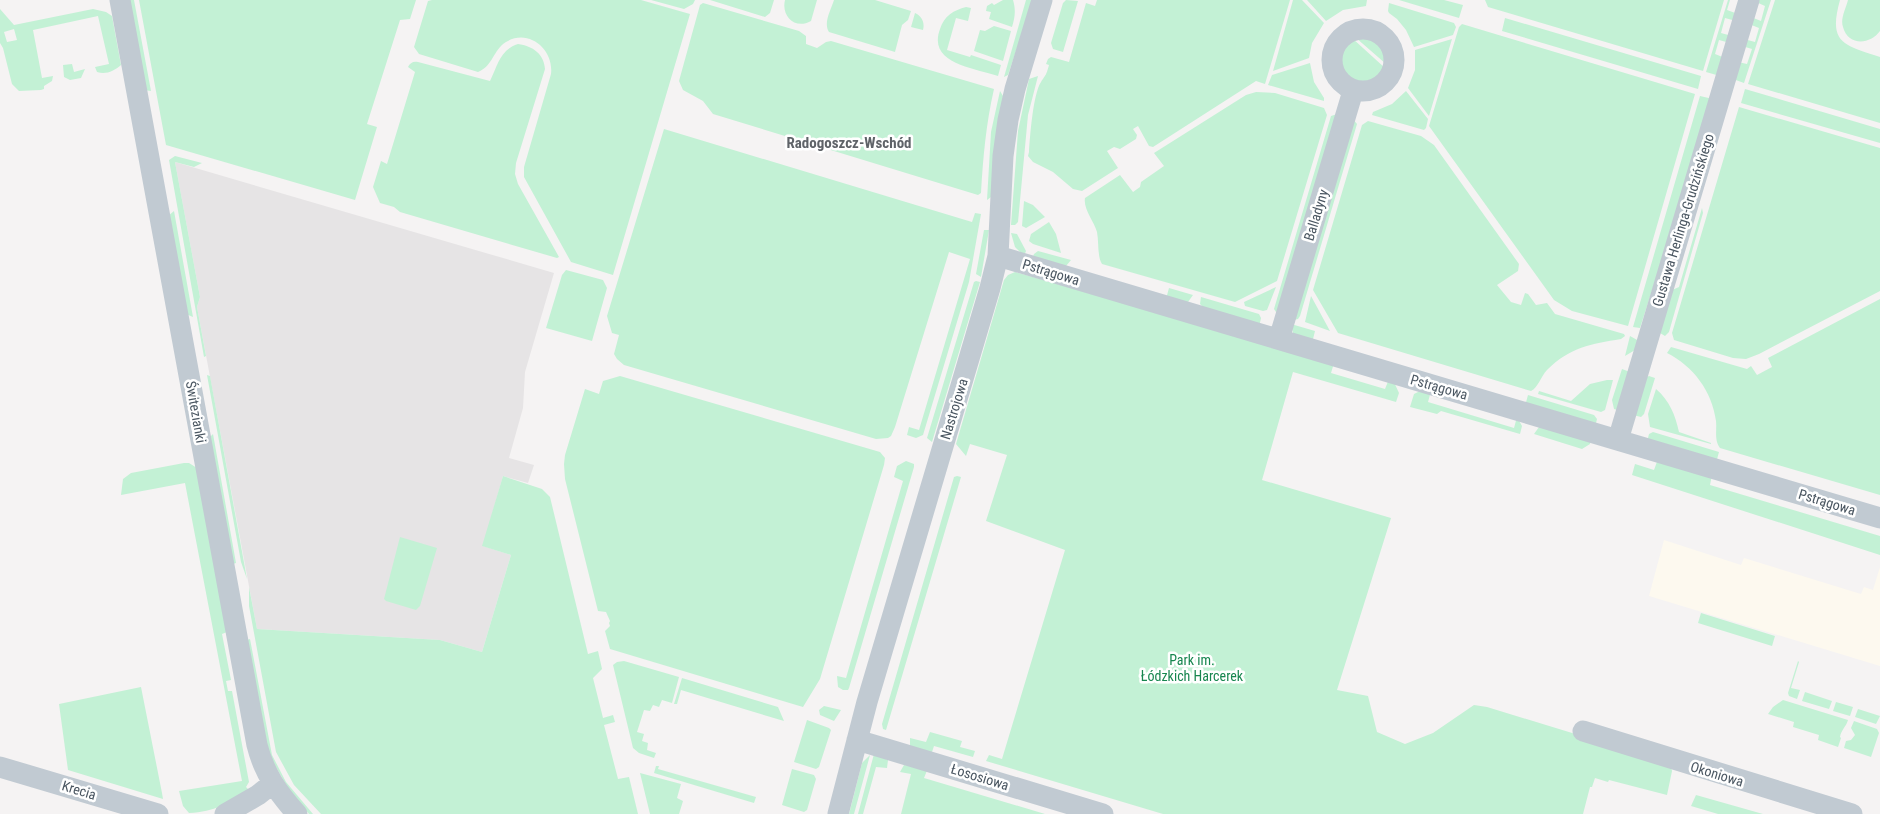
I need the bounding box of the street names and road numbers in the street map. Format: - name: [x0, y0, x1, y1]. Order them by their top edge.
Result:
- street label: Gustawa Herlinga-Grudzińskiego: [1649, 132, 1717, 308]
- street label: Balladyny: [1301, 187, 1331, 243]
- street label: Pstrągowa: [1021, 256, 1081, 288]
- street label: Pstrągowa: [1409, 371, 1469, 403]
- street label: Nastrojowa: [937, 377, 971, 441]
- street label: Świtezianki: [183, 380, 210, 444]
- street label: Pstrągowa: [1797, 486, 1857, 518]
- street label: Okoniowa: [1689, 758, 1745, 790]
- street label: Łososiowa: [949, 761, 1011, 793]
- street label: Krecia: [60, 777, 98, 803]

